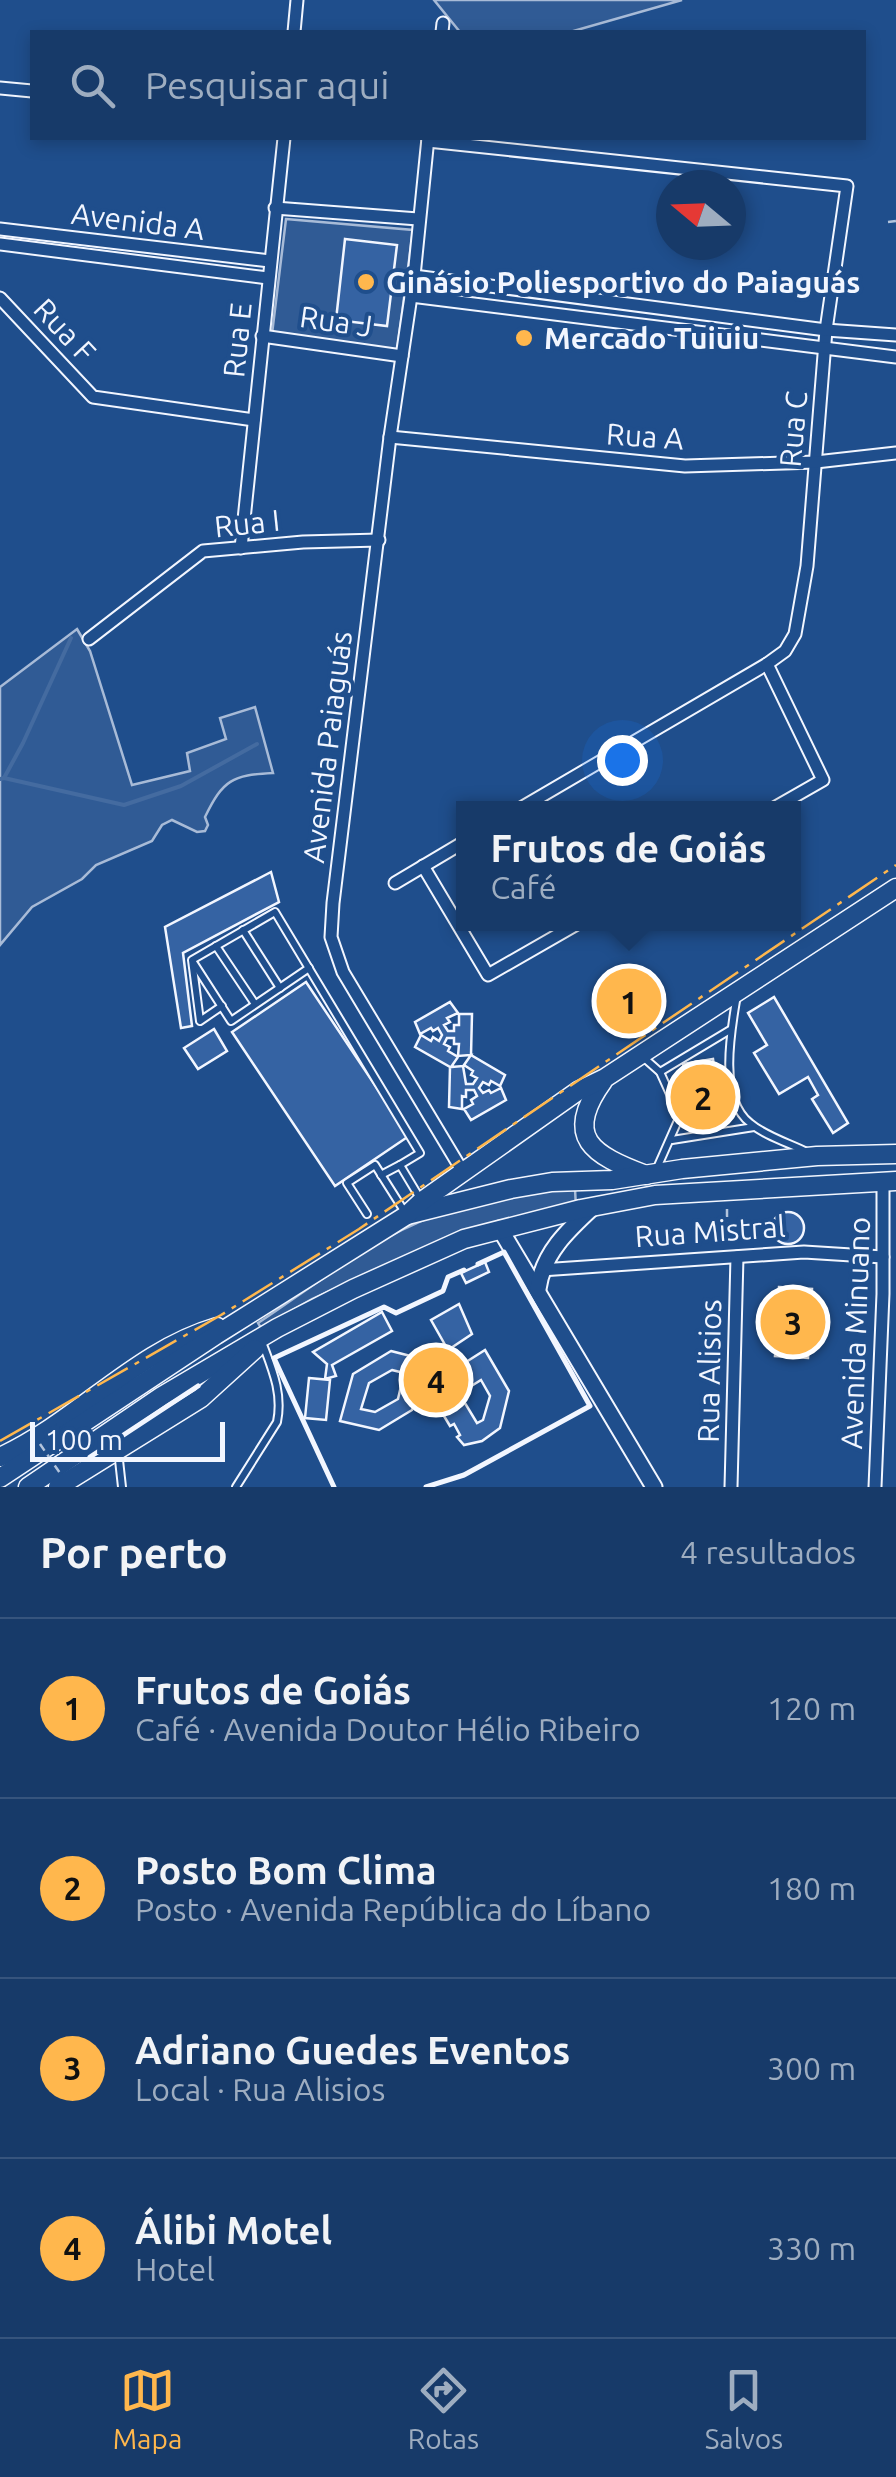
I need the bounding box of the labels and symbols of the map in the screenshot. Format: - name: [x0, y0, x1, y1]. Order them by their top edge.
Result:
- north arrow: [656, 170, 746, 260]
- street label: Avenida A: [69, 196, 207, 246]
- place label: Ginásio Poliesportivo do Paiaguás: [386, 265, 860, 299]
- marker: Ginásio Poliesportivo do Paiaguás: [355, 271, 377, 293]
- street label: Rua F: [27, 291, 103, 369]
- street label: Rua J: [298, 299, 374, 343]
- street label: Rua E: [216, 301, 258, 379]
- place label: Mercado Tuiuiu: [544, 321, 759, 355]
- marker: Mercado Tuiuiu: [513, 327, 535, 349]
- street label: Rua C: [773, 389, 813, 469]
- street label: Rua A: [605, 416, 685, 456]
- street label: Rua I: [213, 503, 281, 543]
- street label: Avenida Paiaguás: [296, 629, 358, 865]
- your location: [597, 735, 648, 786]
- pin: 1: [596, 964, 662, 1038]
- pin: 2: [670, 1060, 736, 1134]
- street label: Rua Mistral: [634, 1209, 787, 1253]
- street label: Avenida Minuano: [834, 1216, 876, 1450]
- pin: 3: [760, 1284, 826, 1360]
- street label: Rua Alisios: [691, 1299, 727, 1443]
- pin: 4: [404, 1342, 468, 1418]
- scale bar: [30, 1417, 225, 1462]

